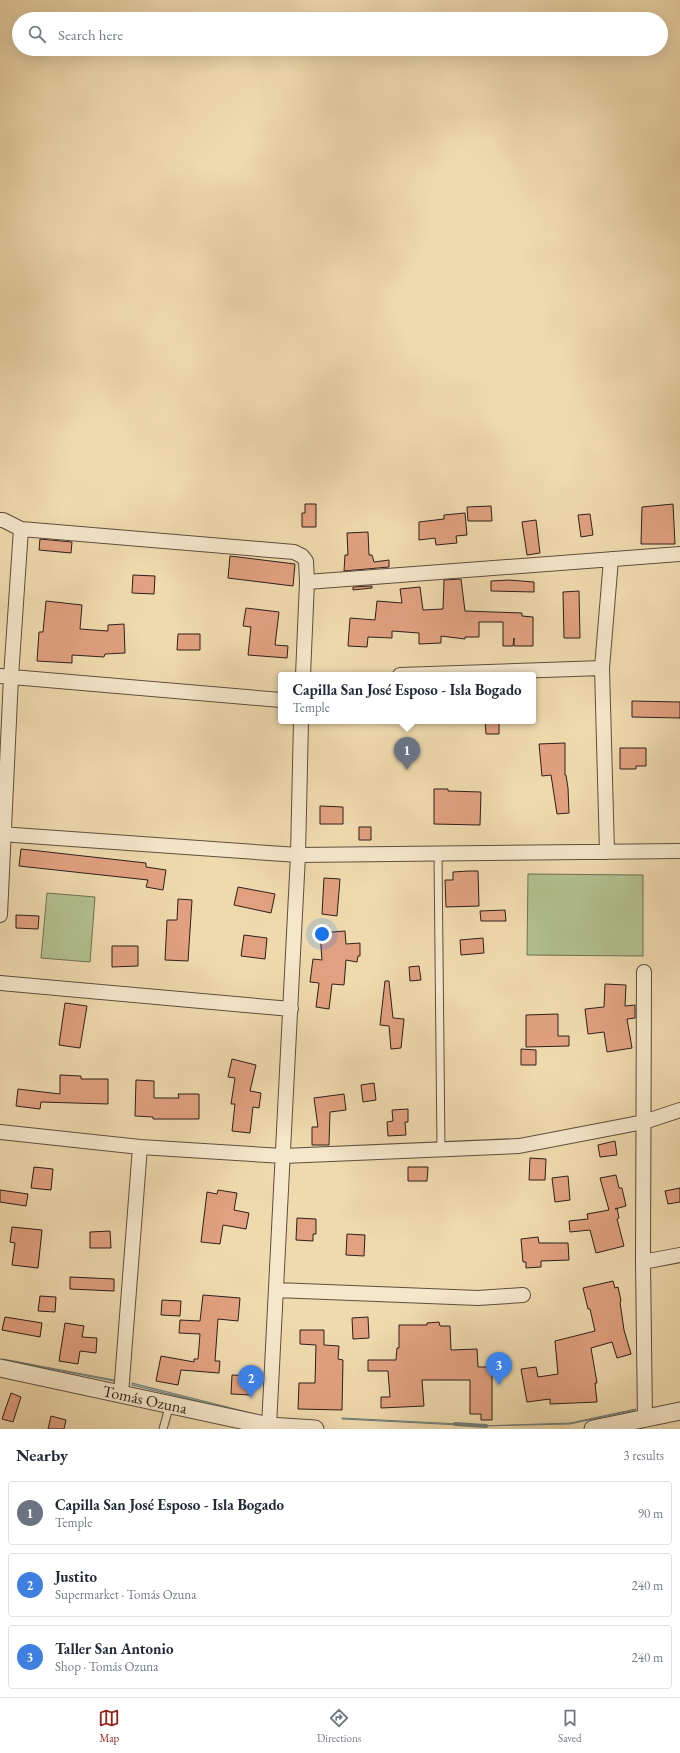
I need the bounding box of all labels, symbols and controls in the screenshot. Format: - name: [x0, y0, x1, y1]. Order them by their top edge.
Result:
- search box: [12, 12, 668, 56]
- icon: search: [26, 23, 48, 45]
- text: Search here: [58, 25, 123, 44]
- popup: [278, 672, 536, 724]
- text: Capilla San José Esposo - Isla Bogado: [292, 680, 522, 699]
- text: Temple: [292, 699, 330, 716]
- pin: 1: [394, 737, 420, 770]
- your location: [312, 924, 332, 944]
- pin: 3: [486, 1352, 512, 1385]
- pin: 2: [238, 1365, 264, 1398]
- street label: Tomás Ozuna: [101, 1380, 190, 1419]
- text: Nearby: [16, 1444, 68, 1466]
- text: 3 results: [623, 1447, 664, 1464]
- text: Capilla San José Esposo - Isla Bogado: [55, 1495, 284, 1514]
- text: 1: [27, 1505, 33, 1522]
- text: 90 m: [638, 1505, 663, 1522]
- text: Temple: [55, 1514, 92, 1531]
- text: Justito: [55, 1567, 97, 1586]
- text: 2: [27, 1577, 33, 1594]
- text: 240 m: [632, 1577, 663, 1594]
- text: Supermarket · Tomás Ozuna: [55, 1586, 196, 1603]
- text: Taller San Antonio: [55, 1639, 173, 1658]
- text: 3: [27, 1649, 33, 1666]
- text: 240 m: [632, 1649, 663, 1666]
- text: Shop · Tomás Ozuna: [55, 1658, 158, 1675]
- tab: Map: [98, 1707, 120, 1745]
- tab: Directions: [317, 1707, 361, 1745]
- tab: Saved: [558, 1707, 582, 1745]

